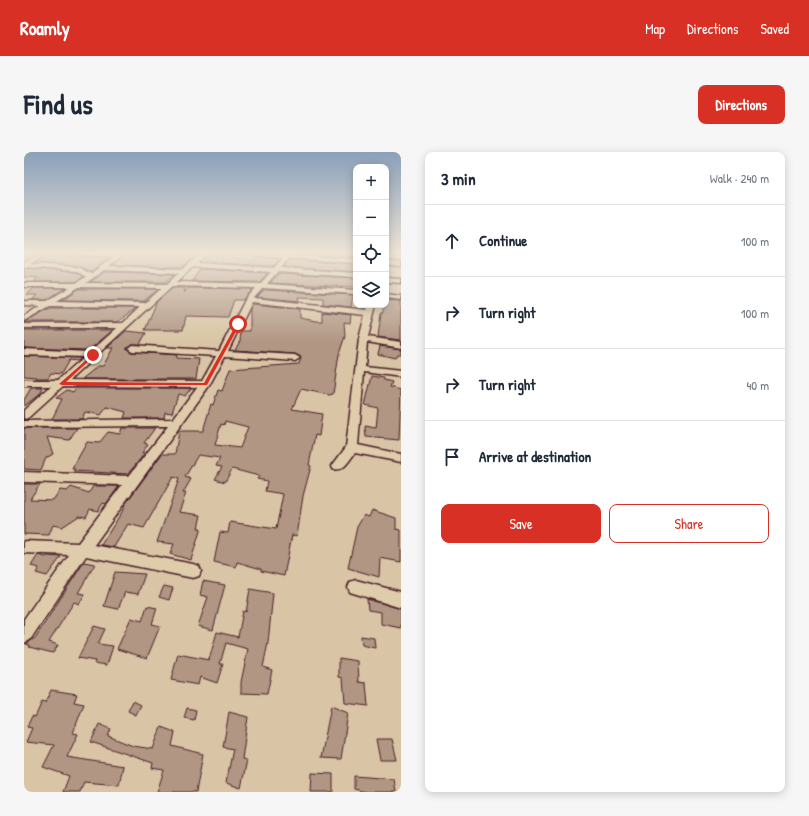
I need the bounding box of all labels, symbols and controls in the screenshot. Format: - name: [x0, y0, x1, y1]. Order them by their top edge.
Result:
- text: Roamly: [20, 15, 70, 41]
- text: Map: [645, 19, 665, 38]
- text: Directions: [687, 19, 738, 38]
- text: Saved: [760, 19, 789, 38]
- text: Find us: [24, 85, 93, 123]
- button: Directions: [698, 85, 785, 124]
- map controls: [353, 164, 389, 308]
- button: +: [353, 164, 389, 200]
- text: 3 min: [441, 167, 476, 190]
- text: Walk · 240 m: [710, 169, 769, 187]
- button: −: [353, 200, 389, 236]
- icon: ahead: [441, 230, 463, 252]
- text: Continue: [479, 230, 527, 251]
- text: 100 m: [741, 232, 769, 250]
- button: locate: [353, 236, 389, 272]
- button: layers: [353, 272, 389, 308]
- icon: right: [441, 302, 463, 324]
- text: Turn right: [479, 302, 535, 323]
- text: 100 m: [741, 304, 769, 322]
- route start: [229, 315, 247, 333]
- route end: [84, 346, 102, 364]
- icon: right: [441, 374, 463, 396]
- text: Turn right: [479, 374, 535, 395]
- text: 40 m: [746, 376, 769, 394]
- icon: arrive: [441, 446, 463, 468]
- text: Arrive at destination: [479, 446, 591, 467]
- button: Save: [441, 504, 601, 543]
- button: Share: [609, 504, 769, 543]

